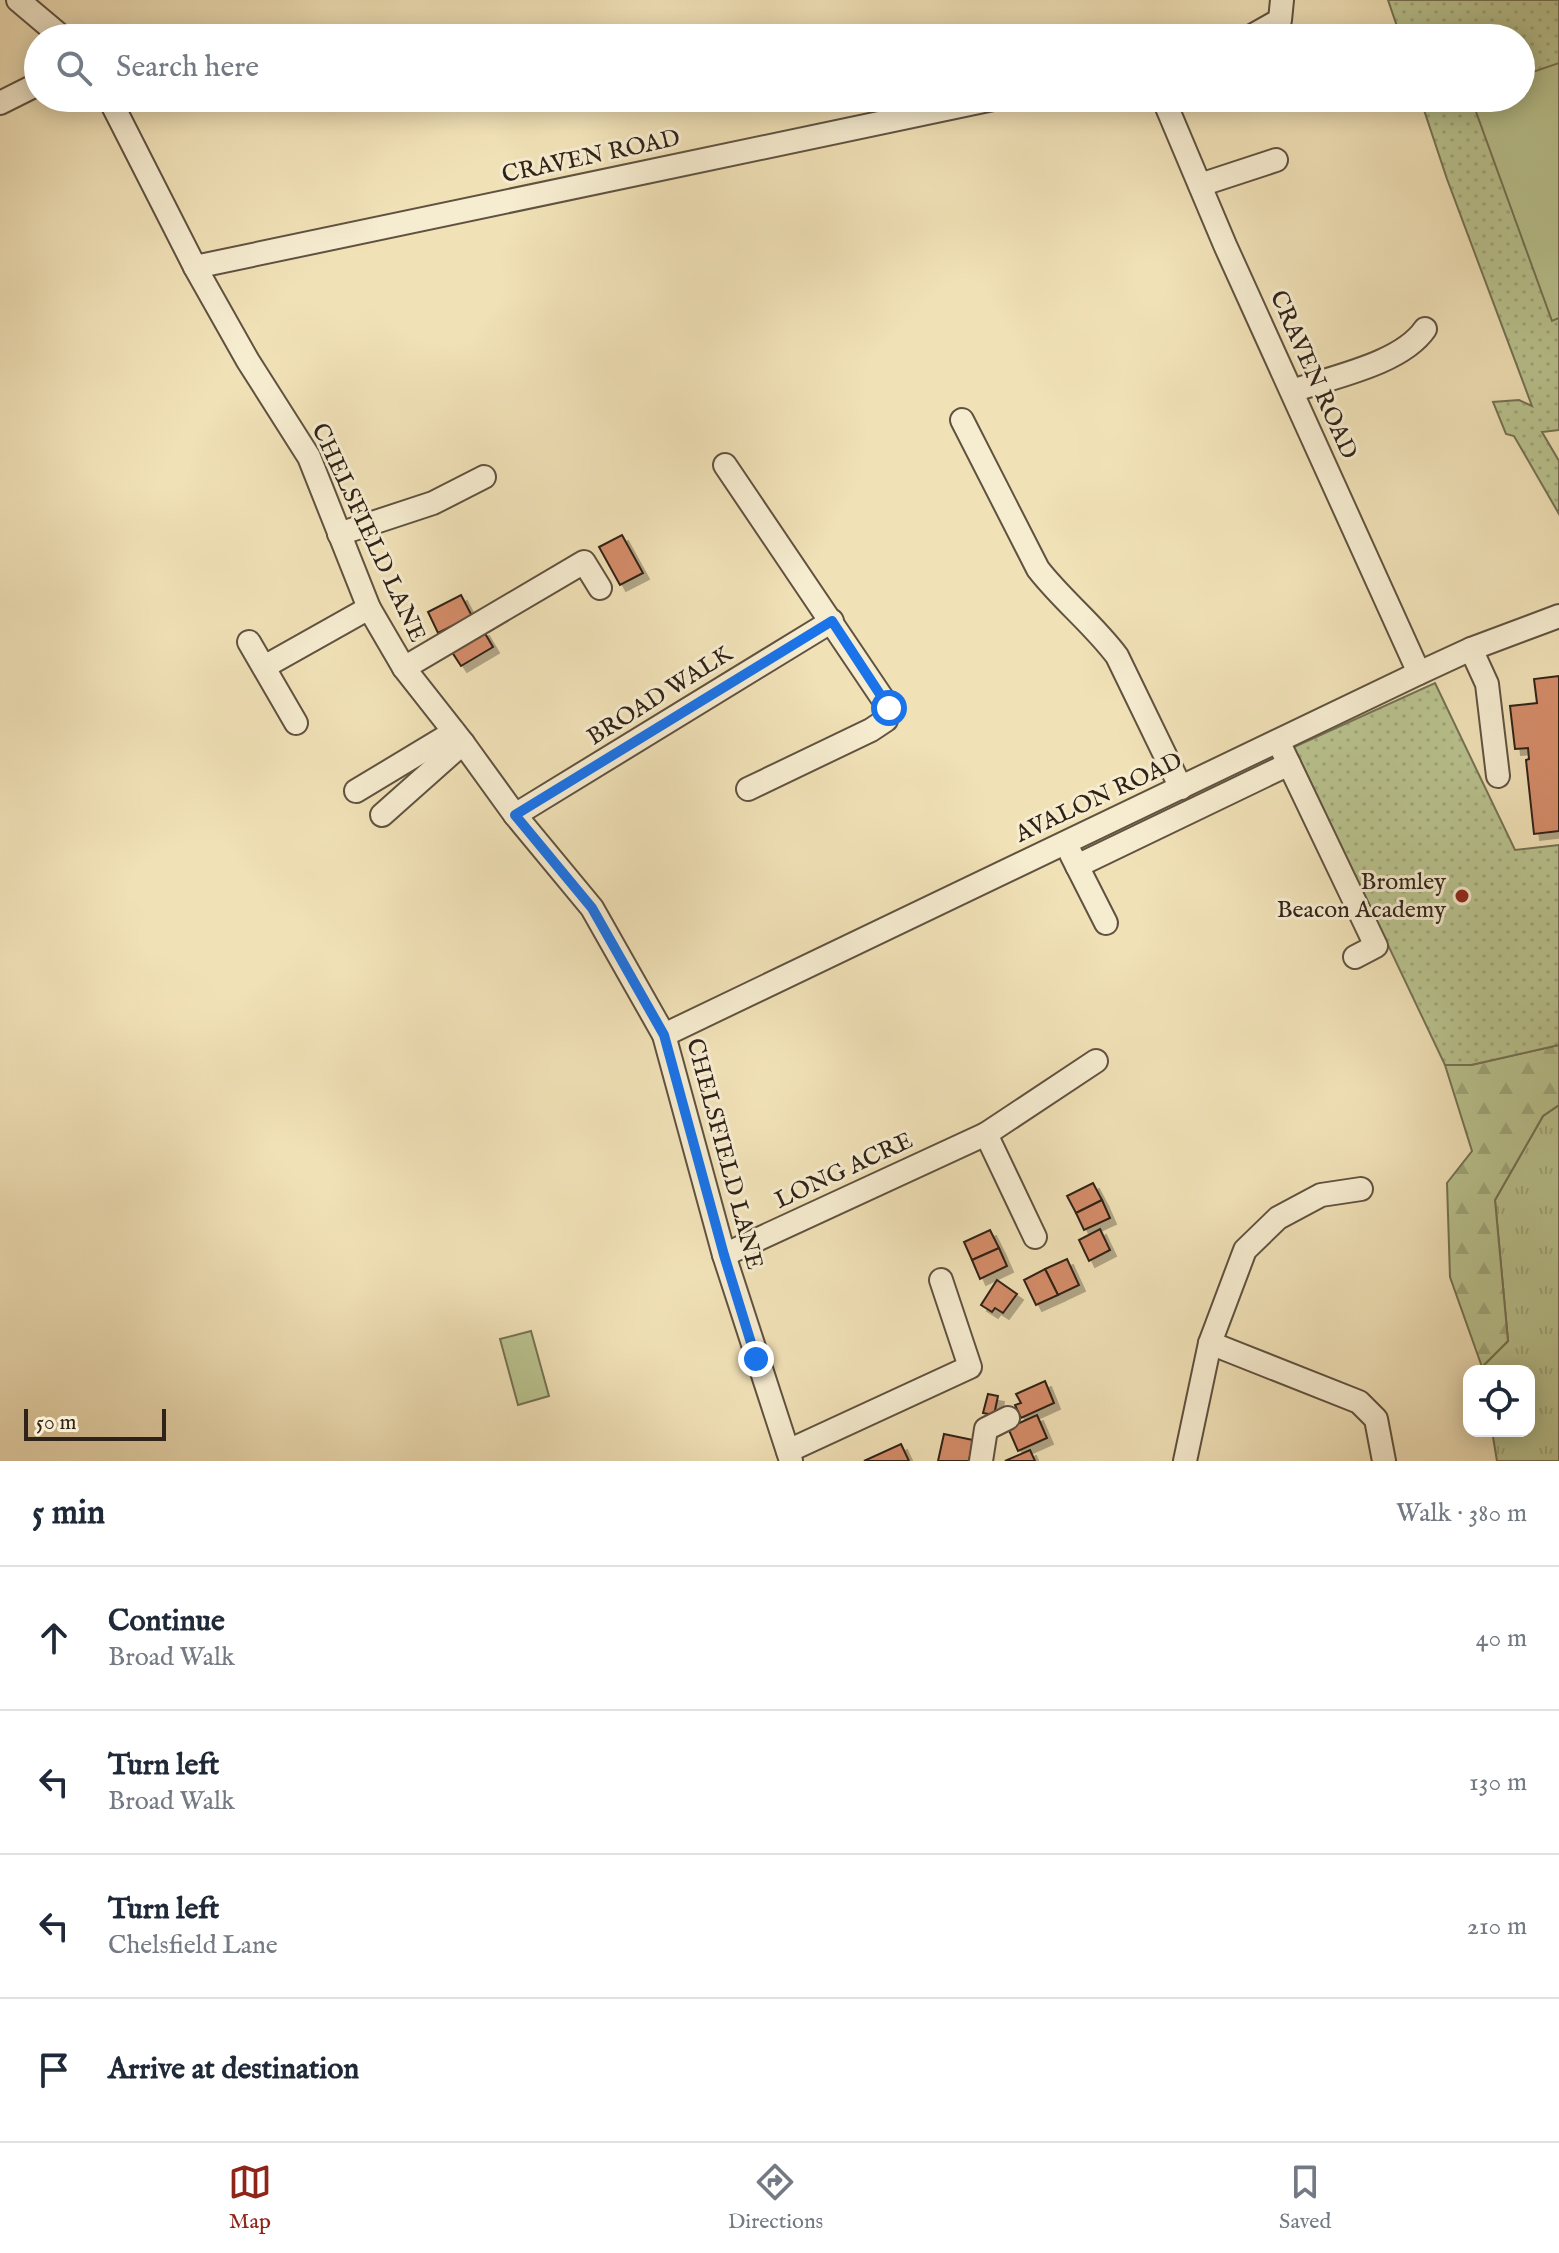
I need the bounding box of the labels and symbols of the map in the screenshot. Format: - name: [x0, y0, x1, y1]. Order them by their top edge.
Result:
- street label: CRAVEN ROAD: [499, 123, 683, 191]
- street label: CRAVEN ROAD: [1262, 286, 1364, 464]
- street label: CHELSFIELD LANE: [304, 419, 432, 647]
- street label: BROAD WALK: [581, 639, 739, 753]
- route start: [871, 690, 907, 726]
- street label: AVALON ROAD: [1009, 746, 1188, 851]
- place label: Bromley Beacon Academy: [1277, 867, 1446, 926]
- marker: Bromley Beacon Academy: [1453, 887, 1471, 905]
- street label: CHELSFIELD LANE: [678, 1035, 770, 1273]
- street label: LONG ACRE: [770, 1125, 918, 1217]
- route end: [738, 1341, 774, 1377]
- scale bar: [24, 1405, 166, 1441]

